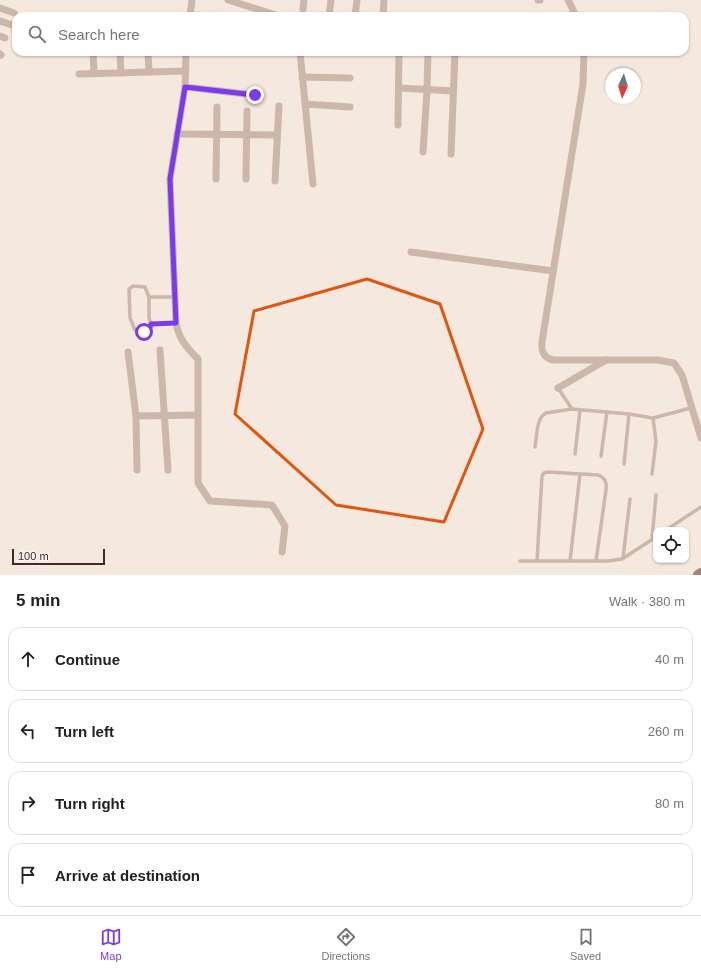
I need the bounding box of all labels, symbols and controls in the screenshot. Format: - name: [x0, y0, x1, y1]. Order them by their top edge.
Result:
- search box: [12, 12, 689, 56]
- icon: search: [26, 23, 48, 45]
- text: Search here: [58, 26, 140, 43]
- north arrow: [605, 68, 641, 104]
- route end: [246, 86, 264, 104]
- route start: [135, 323, 153, 341]
- map controls: [653, 527, 689, 563]
- button: locate: [653, 527, 689, 563]
- scale bar: [12, 547, 105, 566]
- text: 100 m: [18, 550, 49, 562]
- text: 5 min: [16, 591, 60, 610]
- text: Walk · 380 m: [609, 594, 685, 609]
- icon: ahead: [17, 648, 39, 670]
- text: Continue: [55, 651, 120, 668]
- text: 40 m: [655, 652, 684, 667]
- icon: left: [17, 720, 39, 742]
- text: Turn left: [55, 723, 114, 740]
- text: 260 m: [648, 724, 684, 739]
- icon: right: [17, 792, 39, 814]
- text: Turn right: [55, 795, 125, 812]
- text: 80 m: [655, 796, 684, 811]
- icon: arrive: [17, 864, 39, 886]
- text: Arrive at destination: [55, 867, 200, 884]
- tab: Map: [100, 926, 122, 962]
- tab: Directions: [321, 926, 370, 962]
- tab: Saved: [570, 926, 601, 962]

